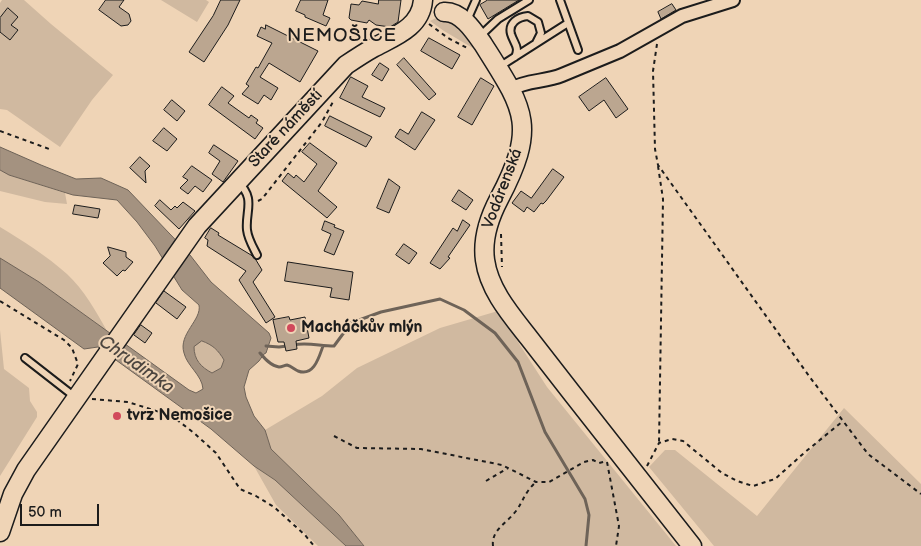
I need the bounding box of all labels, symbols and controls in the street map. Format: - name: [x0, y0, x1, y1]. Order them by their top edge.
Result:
- district label: NEMOŠICE: [286, 25, 398, 47]
- street label: Staré náměstí: [245, 86, 327, 172]
- street label: Vodárenská: [479, 146, 527, 232]
- place label: Macháčkův mlýn: [301, 318, 422, 338]
- marker: Macháčkův mlýn: [285, 322, 297, 334]
- water label: Chrudimka: [94, 331, 178, 399]
- place label: tvrz Nemošice: [127, 406, 232, 426]
- marker: tvrz Nemošice: [111, 410, 123, 422]
- scale bar: [22, 494, 101, 526]
- text: 50 m: [28, 503, 62, 522]

